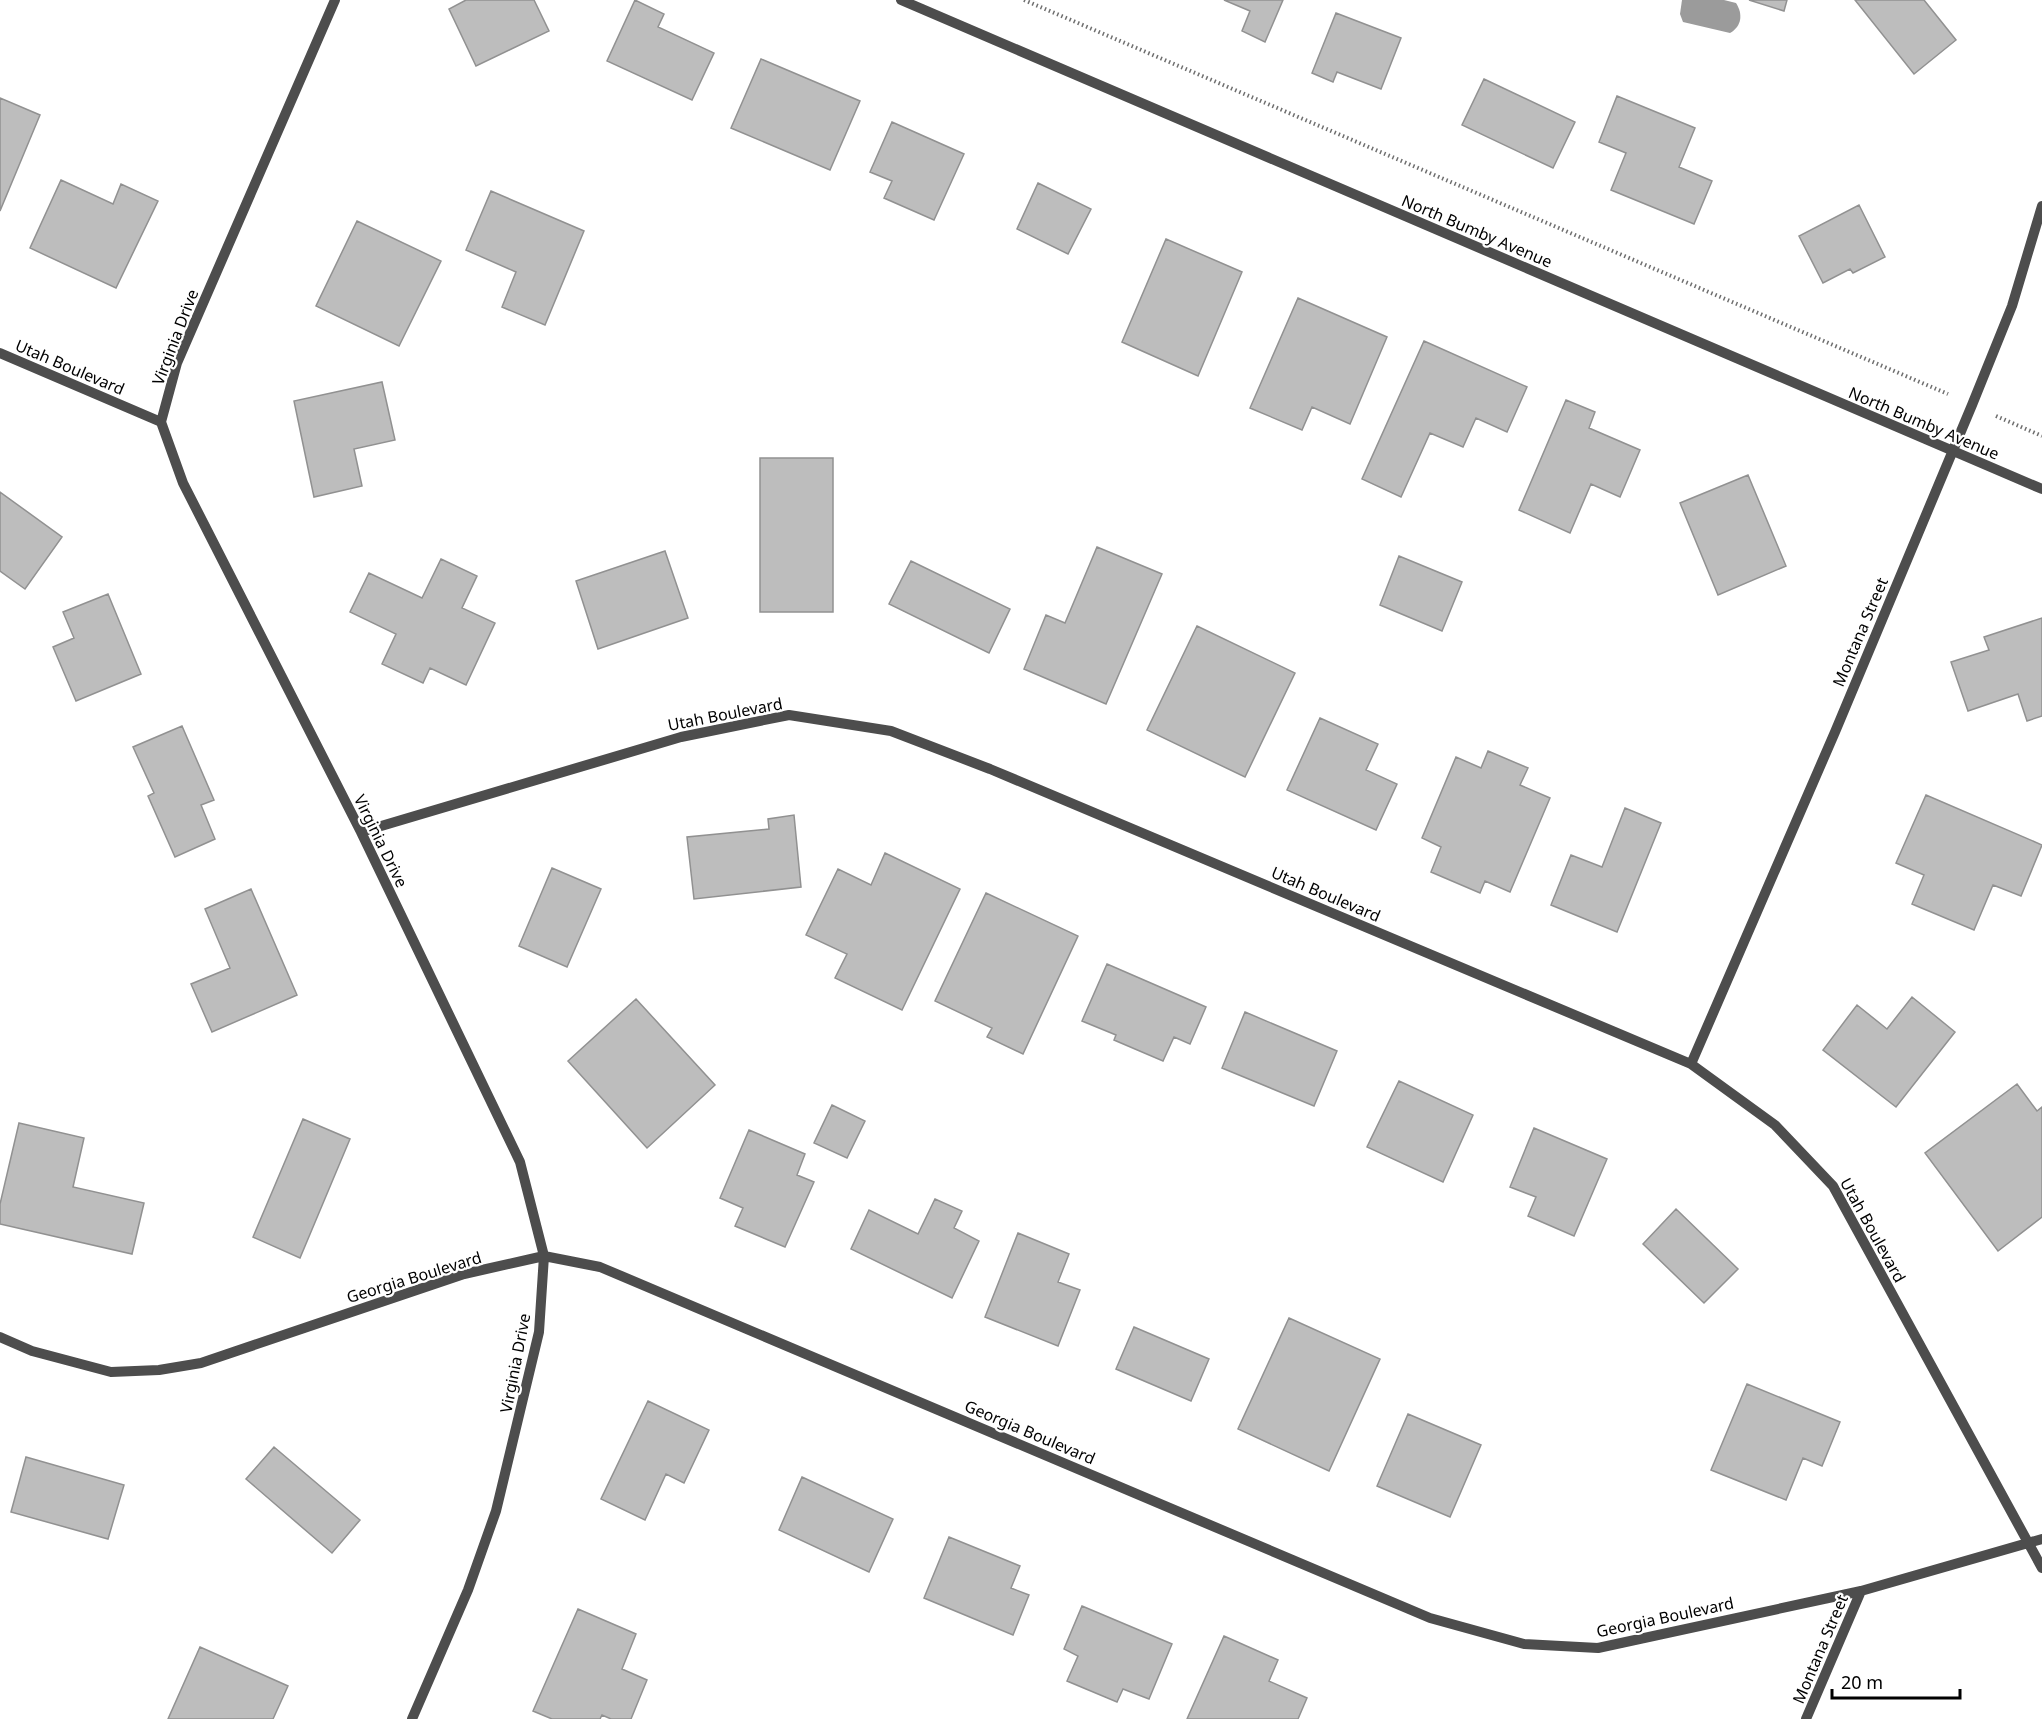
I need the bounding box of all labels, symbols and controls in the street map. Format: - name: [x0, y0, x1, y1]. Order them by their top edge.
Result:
- street label: North Bumby Avenue: [1398, 189, 1556, 273]
- street label: Virginia Drive: [147, 286, 203, 388]
- street label: Utah Boulevard: [12, 334, 128, 400]
- street label: North Bumby Avenue: [1845, 381, 2003, 465]
- street label: Montana Street: [1827, 574, 1893, 690]
- street label: Utah Boulevard: [666, 692, 784, 736]
- street label: Virginia Drive: [349, 791, 413, 891]
- street label: Utah Boulevard: [1268, 861, 1384, 927]
- street label: Utah Boulevard: [1835, 1174, 1911, 1286]
- street label: Georgia Boulevard: [344, 1246, 484, 1308]
- street label: Virginia Drive: [495, 1311, 535, 1415]
- street label: Georgia Boulevard: [961, 1395, 1099, 1469]
- street label: Montana Street: [1787, 1591, 1853, 1707]
- street label: Georgia Boulevard: [1594, 1592, 1736, 1642]
- scale bar: [1832, 1662, 1960, 1700]
- text: 20 m: [1841, 1670, 1883, 1694]

